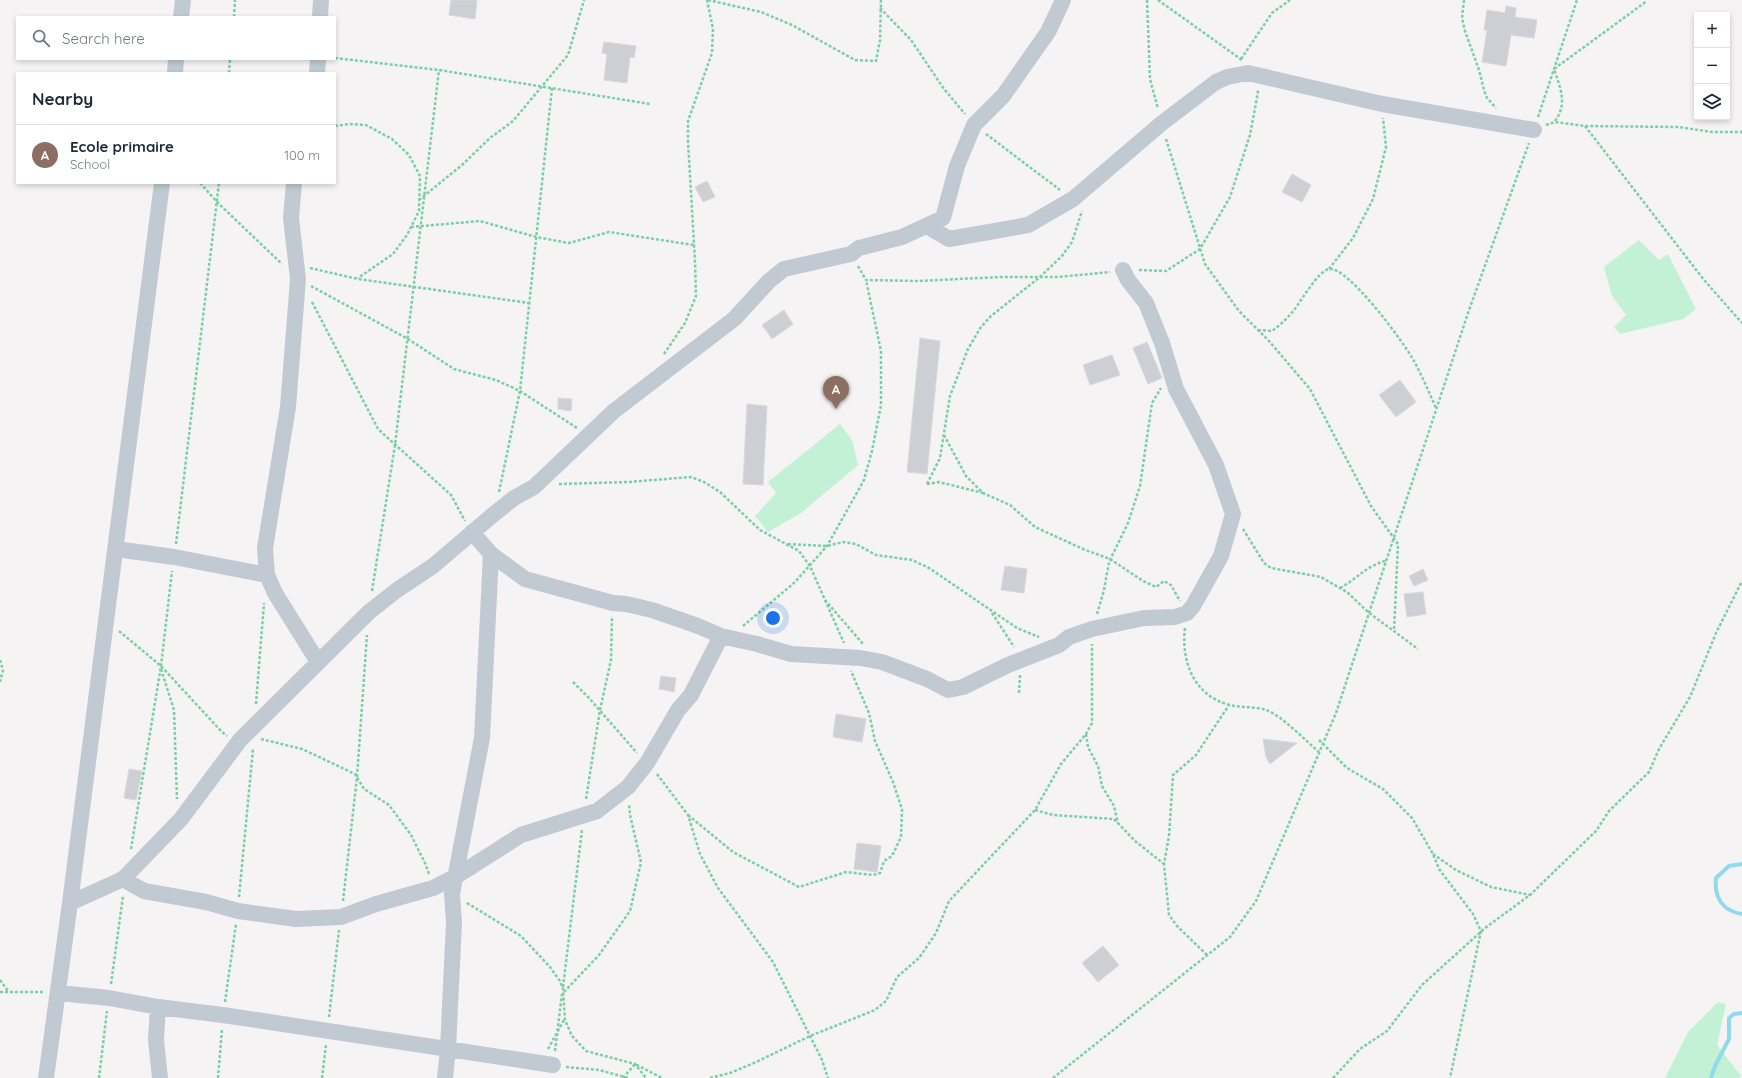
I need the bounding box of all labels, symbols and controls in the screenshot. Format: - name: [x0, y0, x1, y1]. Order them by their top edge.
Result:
- map controls: [1694, 12, 1730, 120]
- button: +: [1694, 12, 1730, 48]
- search box: [16, 16, 336, 60]
- icon: search: [30, 27, 52, 49]
- text: Search here: [62, 29, 145, 48]
- button: −: [1694, 48, 1730, 84]
- button: layers: [1694, 84, 1730, 120]
- text: Nearby: [32, 88, 93, 109]
- text: Ecole primaire: [70, 137, 174, 156]
- text: A: [41, 147, 49, 163]
- text: 100 m: [284, 147, 320, 163]
- text: School: [70, 156, 110, 172]
- pin: A: [823, 376, 849, 409]
- your location: [763, 608, 783, 628]

